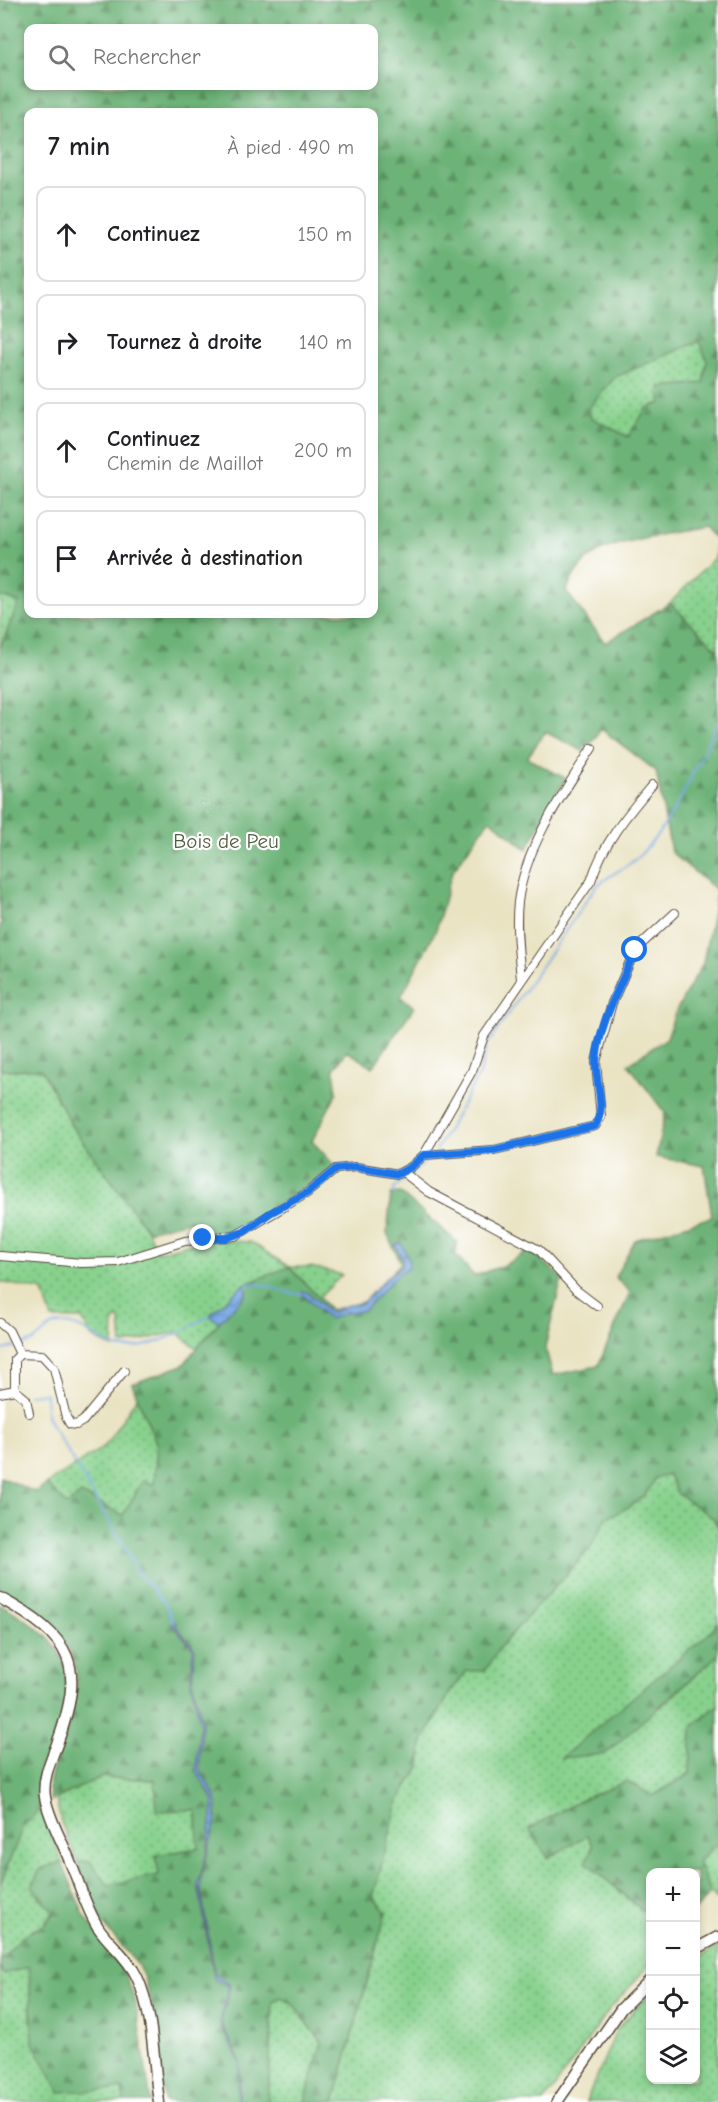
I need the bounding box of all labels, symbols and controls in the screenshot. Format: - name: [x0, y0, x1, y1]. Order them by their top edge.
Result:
- search box: [24, 24, 378, 90]
- icon: search: [45, 41, 78, 74]
- text: Rechercher: [93, 44, 201, 70]
- text: 7 min: [48, 132, 110, 162]
- text: À pied · 490 m: [227, 136, 354, 159]
- icon: ahead: [50, 218, 83, 251]
- text: Continuez: [107, 221, 200, 247]
- text: 150 m: [298, 223, 352, 246]
- icon: right: [50, 326, 83, 359]
- text: Tournez à droite: [107, 329, 262, 355]
- text: 140 m: [299, 331, 352, 354]
- text: Continuez: [107, 426, 200, 452]
- icon: ahead: [50, 434, 83, 467]
- text: 200 m: [294, 439, 352, 462]
- text: Chemin de Maillot: [107, 452, 263, 475]
- icon: arrive: [50, 542, 83, 575]
- text: Arrivée à destination: [107, 545, 303, 571]
- park label: Bois de Peu: [173, 829, 279, 853]
- route start: [621, 936, 647, 962]
- route end: [189, 1224, 215, 1250]
- map controls: [646, 1868, 700, 2084]
- button: +: [646, 1868, 700, 1922]
- button: −: [646, 1922, 700, 1976]
- button: locate: [646, 1976, 700, 2030]
- button: layers: [646, 2030, 700, 2084]

